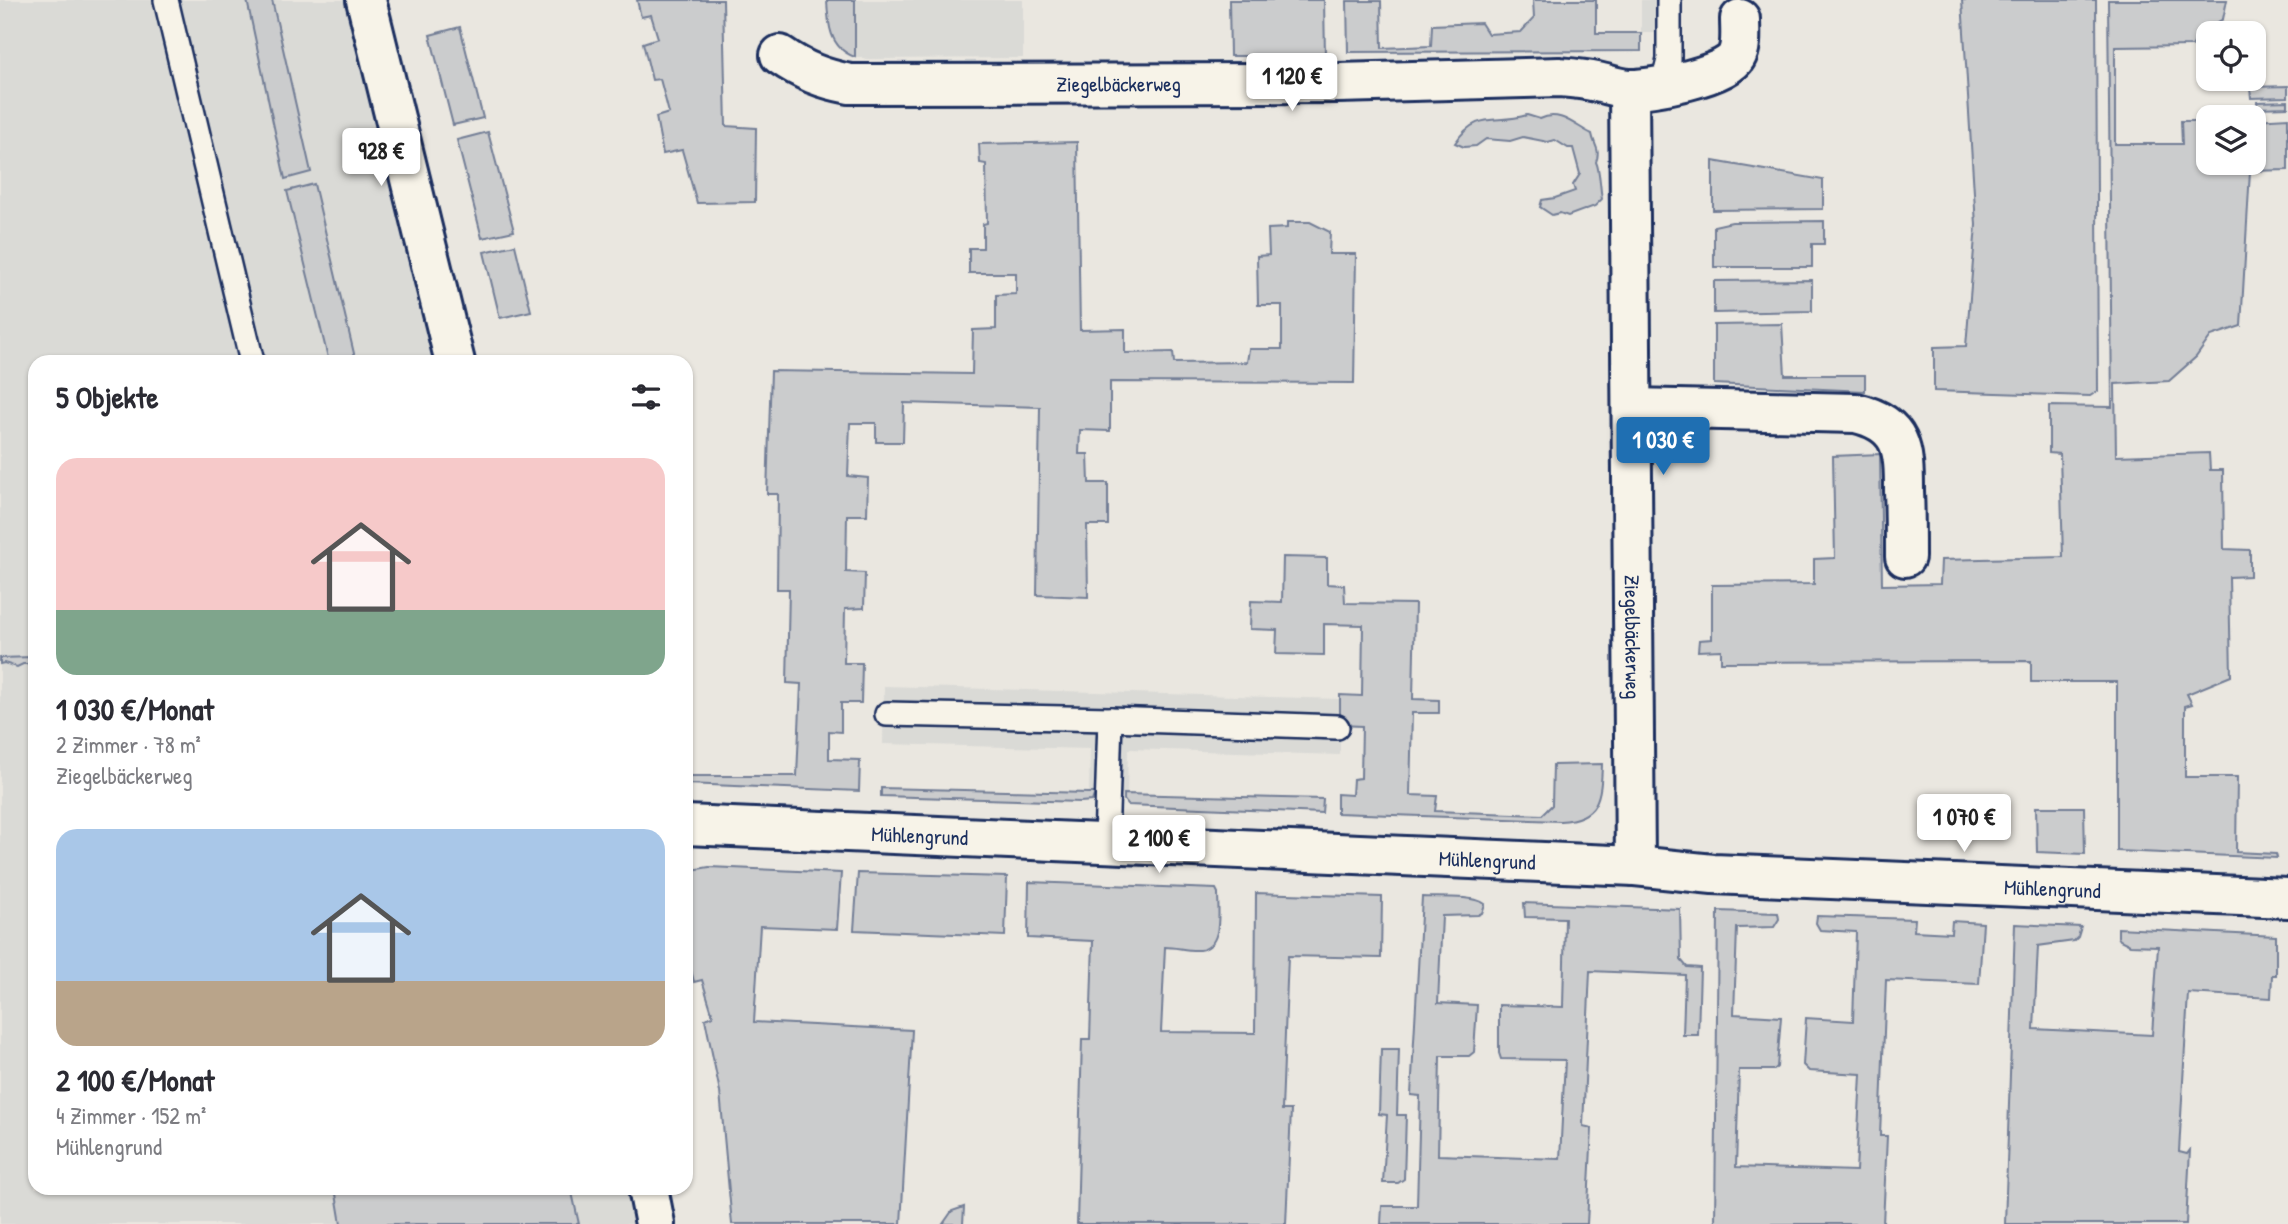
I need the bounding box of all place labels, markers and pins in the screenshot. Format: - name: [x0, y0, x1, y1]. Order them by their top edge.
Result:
- pin: 1 120 €: [1227, 54, 1357, 113]
- pin: 928 €: [332, 128, 430, 188]
- pin: 1 030 €: [1598, 418, 1728, 477]
- pin: 1 070 €: [1899, 794, 2029, 854]
- pin: 2 100 €: [1094, 816, 1224, 875]

